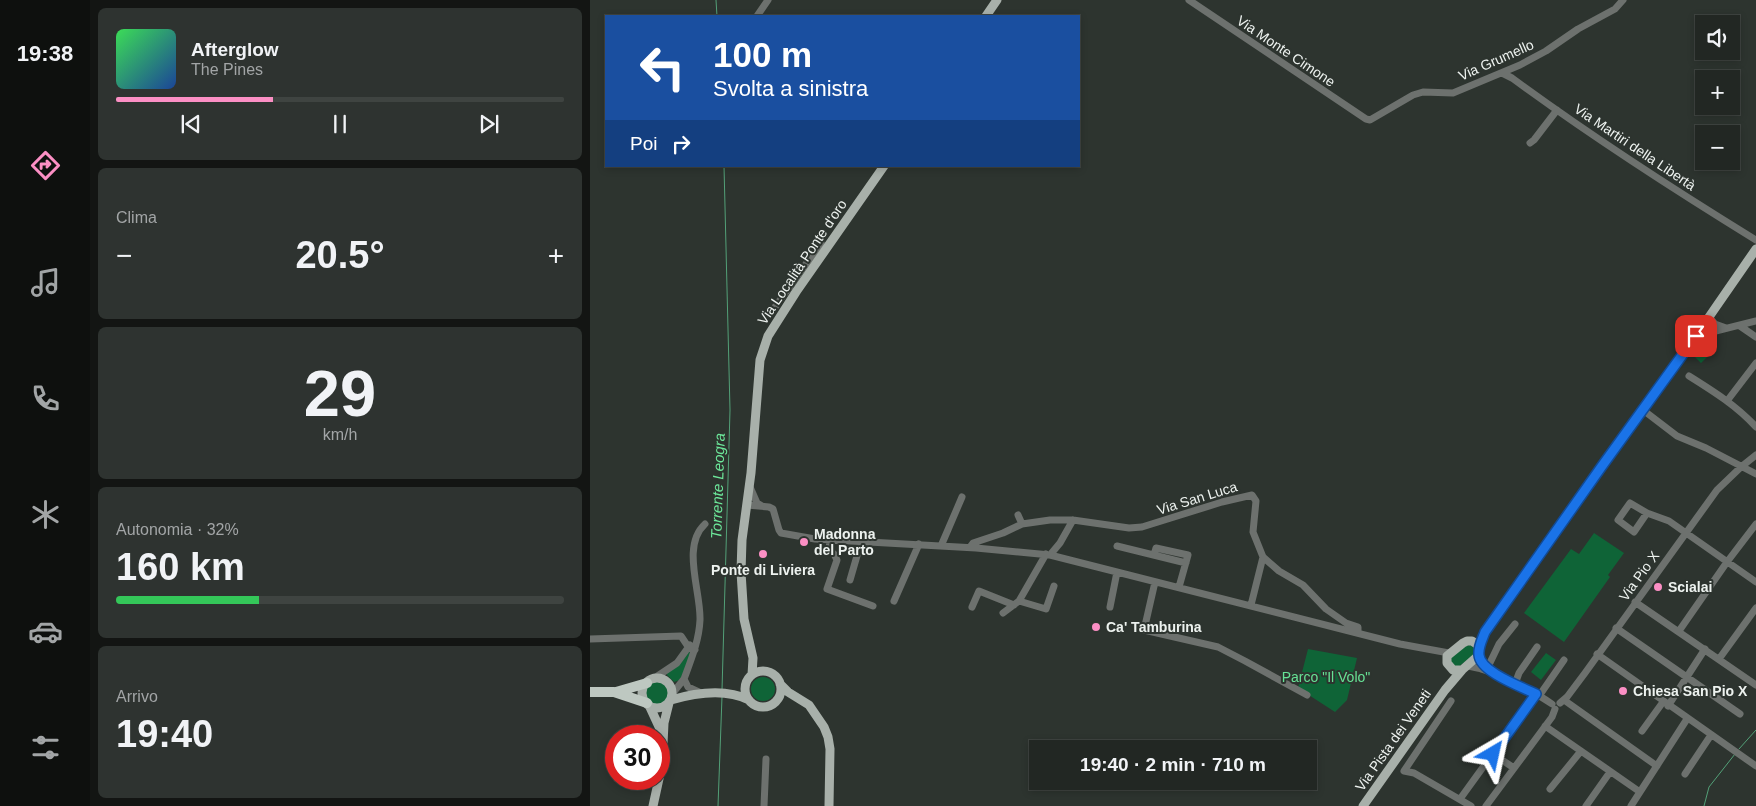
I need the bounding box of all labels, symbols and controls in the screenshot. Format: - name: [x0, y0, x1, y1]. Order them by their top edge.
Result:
- street label: Via Monte Cimone: [1234, 12, 1338, 90]
- map controls: [1695, 15, 1740, 170]
- button: sound: [1695, 15, 1740, 60]
- icon: left: [630, 35, 695, 100]
- text: 100 m: [713, 35, 812, 74]
- street label: Via Grumello: [1456, 36, 1536, 84]
- text: Afterglow: [191, 39, 279, 60]
- text: 19:38: [17, 41, 73, 66]
- text: The Pines: [191, 61, 263, 78]
- button: +: [1695, 70, 1740, 115]
- text: Svolta a sinistra: [713, 76, 868, 101]
- street label: Via Martiri della Libertà: [1571, 100, 1699, 194]
- icon: previous: [177, 110, 205, 138]
- icon: pause: [326, 110, 354, 138]
- icon: next: [475, 110, 503, 138]
- button: −: [1695, 125, 1740, 170]
- icon: right: [667, 130, 695, 158]
- text: Poi: [630, 133, 657, 154]
- icon: directions: [28, 148, 63, 183]
- street label: Via Località Ponte d'oro: [754, 196, 850, 327]
- text: Clima: [116, 209, 157, 226]
- text: 20.5°: [295, 234, 385, 276]
- text: −: [116, 240, 132, 271]
- text: +: [548, 240, 564, 271]
- icon: music: [28, 265, 63, 300]
- pin: [1675, 315, 1717, 357]
- icon: arrive: [1682, 322, 1710, 350]
- text: 29: [304, 357, 376, 430]
- icon: phone: [28, 381, 63, 416]
- text: km/h: [323, 426, 357, 443]
- water label: Torrente Leogra: [707, 433, 728, 539]
- street label: Via San Luca: [1155, 478, 1239, 518]
- icon: climate: [28, 497, 63, 532]
- text: Autonomia · 32%: [116, 521, 239, 538]
- place label: Madonna del Parto: [814, 526, 876, 558]
- marker: Madonna del Parto: [798, 536, 810, 548]
- text: 160 km: [116, 546, 245, 588]
- marker: Ponte di Liviera: [757, 548, 769, 560]
- street label: Via Pio X: [1616, 548, 1663, 604]
- place label: Ponte di Liviera: [711, 562, 815, 578]
- place label: Scialai: [1668, 579, 1712, 595]
- marker: Scialai: [1652, 581, 1664, 593]
- icon: car: [28, 614, 63, 649]
- place label: Ca' Tamburina: [1106, 619, 1202, 635]
- marker: Ca' Tamburina: [1090, 621, 1102, 633]
- park label: Parco "Il Volo": [1282, 669, 1370, 685]
- place label: Chiesa San Pio X: [1633, 683, 1748, 699]
- marker: Chiesa San Pio X: [1617, 685, 1629, 697]
- street label: Via Pista dei Veneti: [1352, 686, 1434, 794]
- text: Arrivo: [116, 688, 158, 705]
- text: 19:40: [116, 713, 213, 755]
- speed limit sign: 30: [605, 725, 670, 790]
- position arrow: [1466, 727, 1518, 779]
- icon: filters: [28, 730, 63, 765]
- text: 19:40 · 2 min · 710 m: [1080, 754, 1266, 775]

